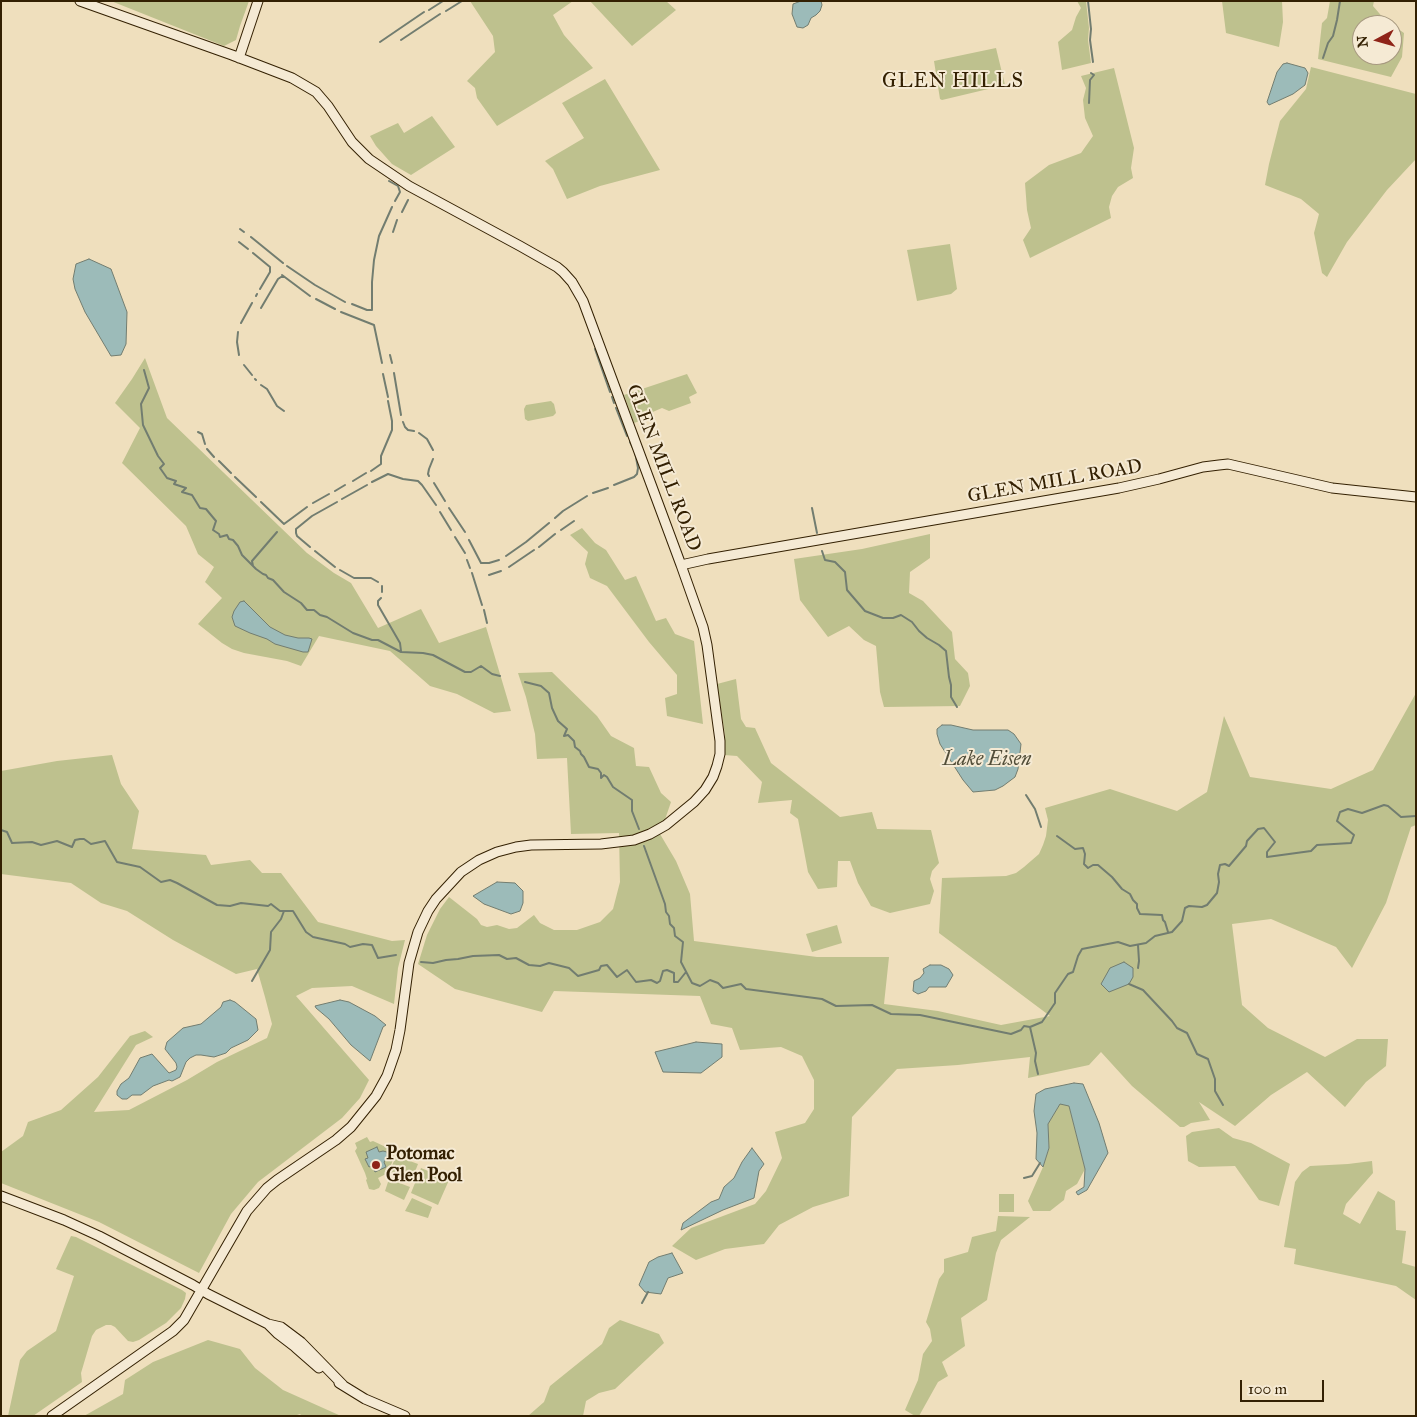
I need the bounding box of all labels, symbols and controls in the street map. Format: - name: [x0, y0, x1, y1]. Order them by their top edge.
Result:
- north arrow: [1352, 15, 1402, 65]
- text: N: [1354, 35, 1372, 48]
- district label: GLEN HILLS: [881, 70, 1025, 94]
- street label: GLEN MILL ROAD: [621, 381, 705, 555]
- street label: GLEN MILL ROAD: [966, 455, 1144, 509]
- water label: Lake Eisen: [943, 748, 1031, 772]
- place label: Potomac Glen Pool: [386, 1143, 462, 1187]
- marker: Potomac Glen Pool: [370, 1159, 382, 1171]
- scale bar: [1242, 1370, 1326, 1402]
- text: 100 m: [1248, 1380, 1287, 1398]

